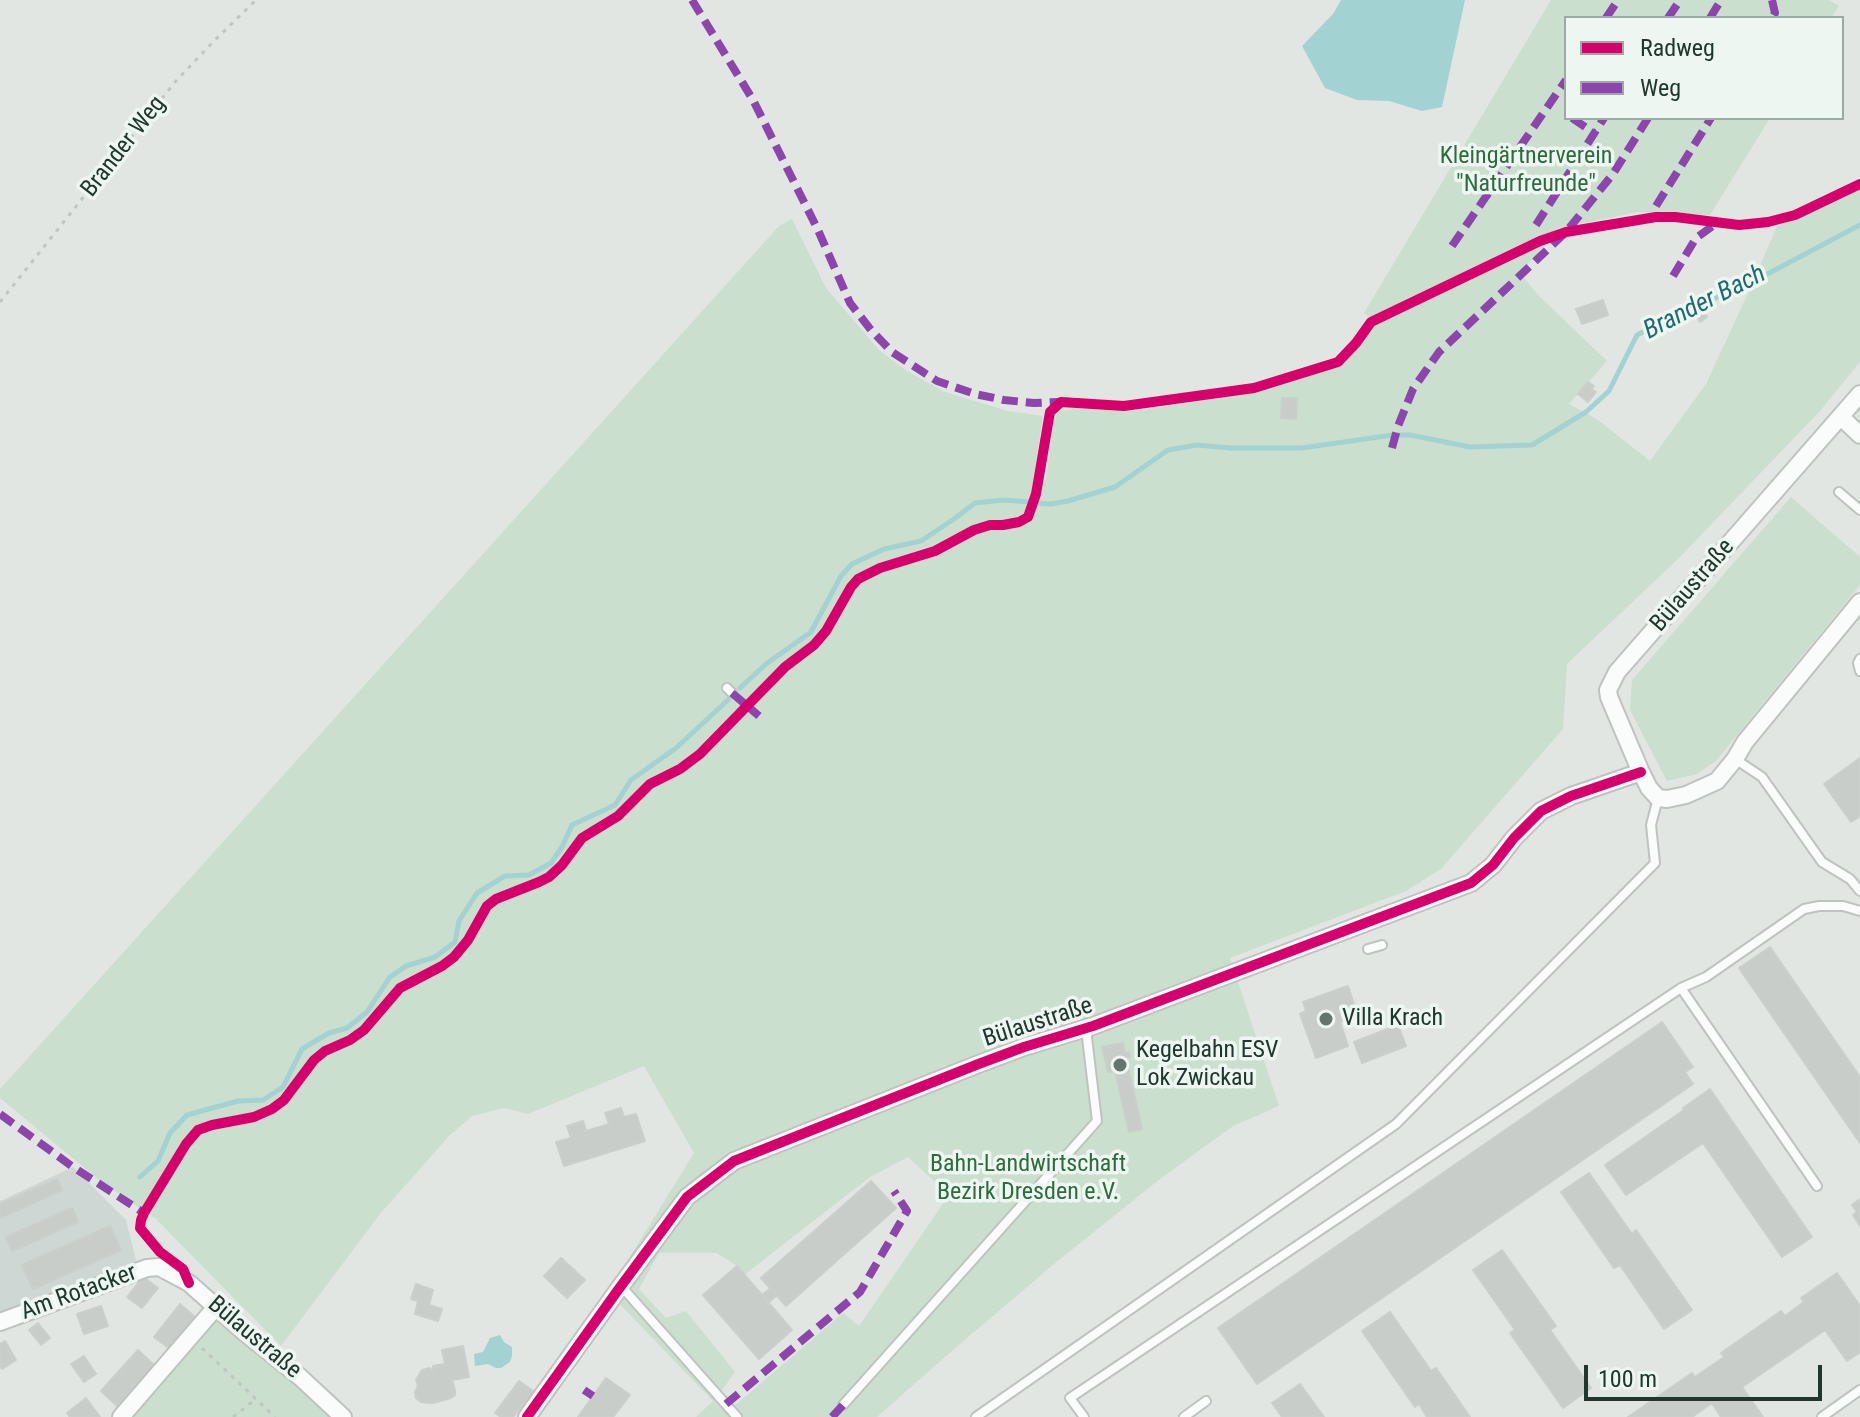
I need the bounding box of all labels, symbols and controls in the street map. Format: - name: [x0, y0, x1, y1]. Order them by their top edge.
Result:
- legend: [1564, 16, 1844, 120]
- text: Radweg: [1640, 34, 1715, 62]
- text: Weg: [1640, 74, 1681, 102]
- street label: Brander Weg: [76, 91, 172, 203]
- park label: Kleingärtnerverein "Naturfreunde": [1440, 143, 1612, 199]
- water label: Brander Bach: [1639, 259, 1771, 347]
- street label: Bülaustraße: [1645, 534, 1741, 638]
- street label: Bülaustraße: [980, 992, 1096, 1054]
- place label: Villa Krach: [1342, 1005, 1443, 1033]
- marker: Villa Krach: [1317, 1010, 1335, 1028]
- place label: Kegelbahn ESV Lok Zwickau: [1136, 1037, 1279, 1093]
- marker: Kegelbahn ESV Lok Zwickau: [1111, 1056, 1129, 1074]
- park label: Bahn-Landwirtschaft Bezirk Dresden e.V.: [930, 1151, 1126, 1207]
- street label: Am Rotacker: [17, 1259, 141, 1327]
- street label: Bülaustraße: [201, 1290, 307, 1386]
- scale bar: [1588, 1349, 1826, 1399]
- text: 100 m: [1598, 1365, 1657, 1393]

